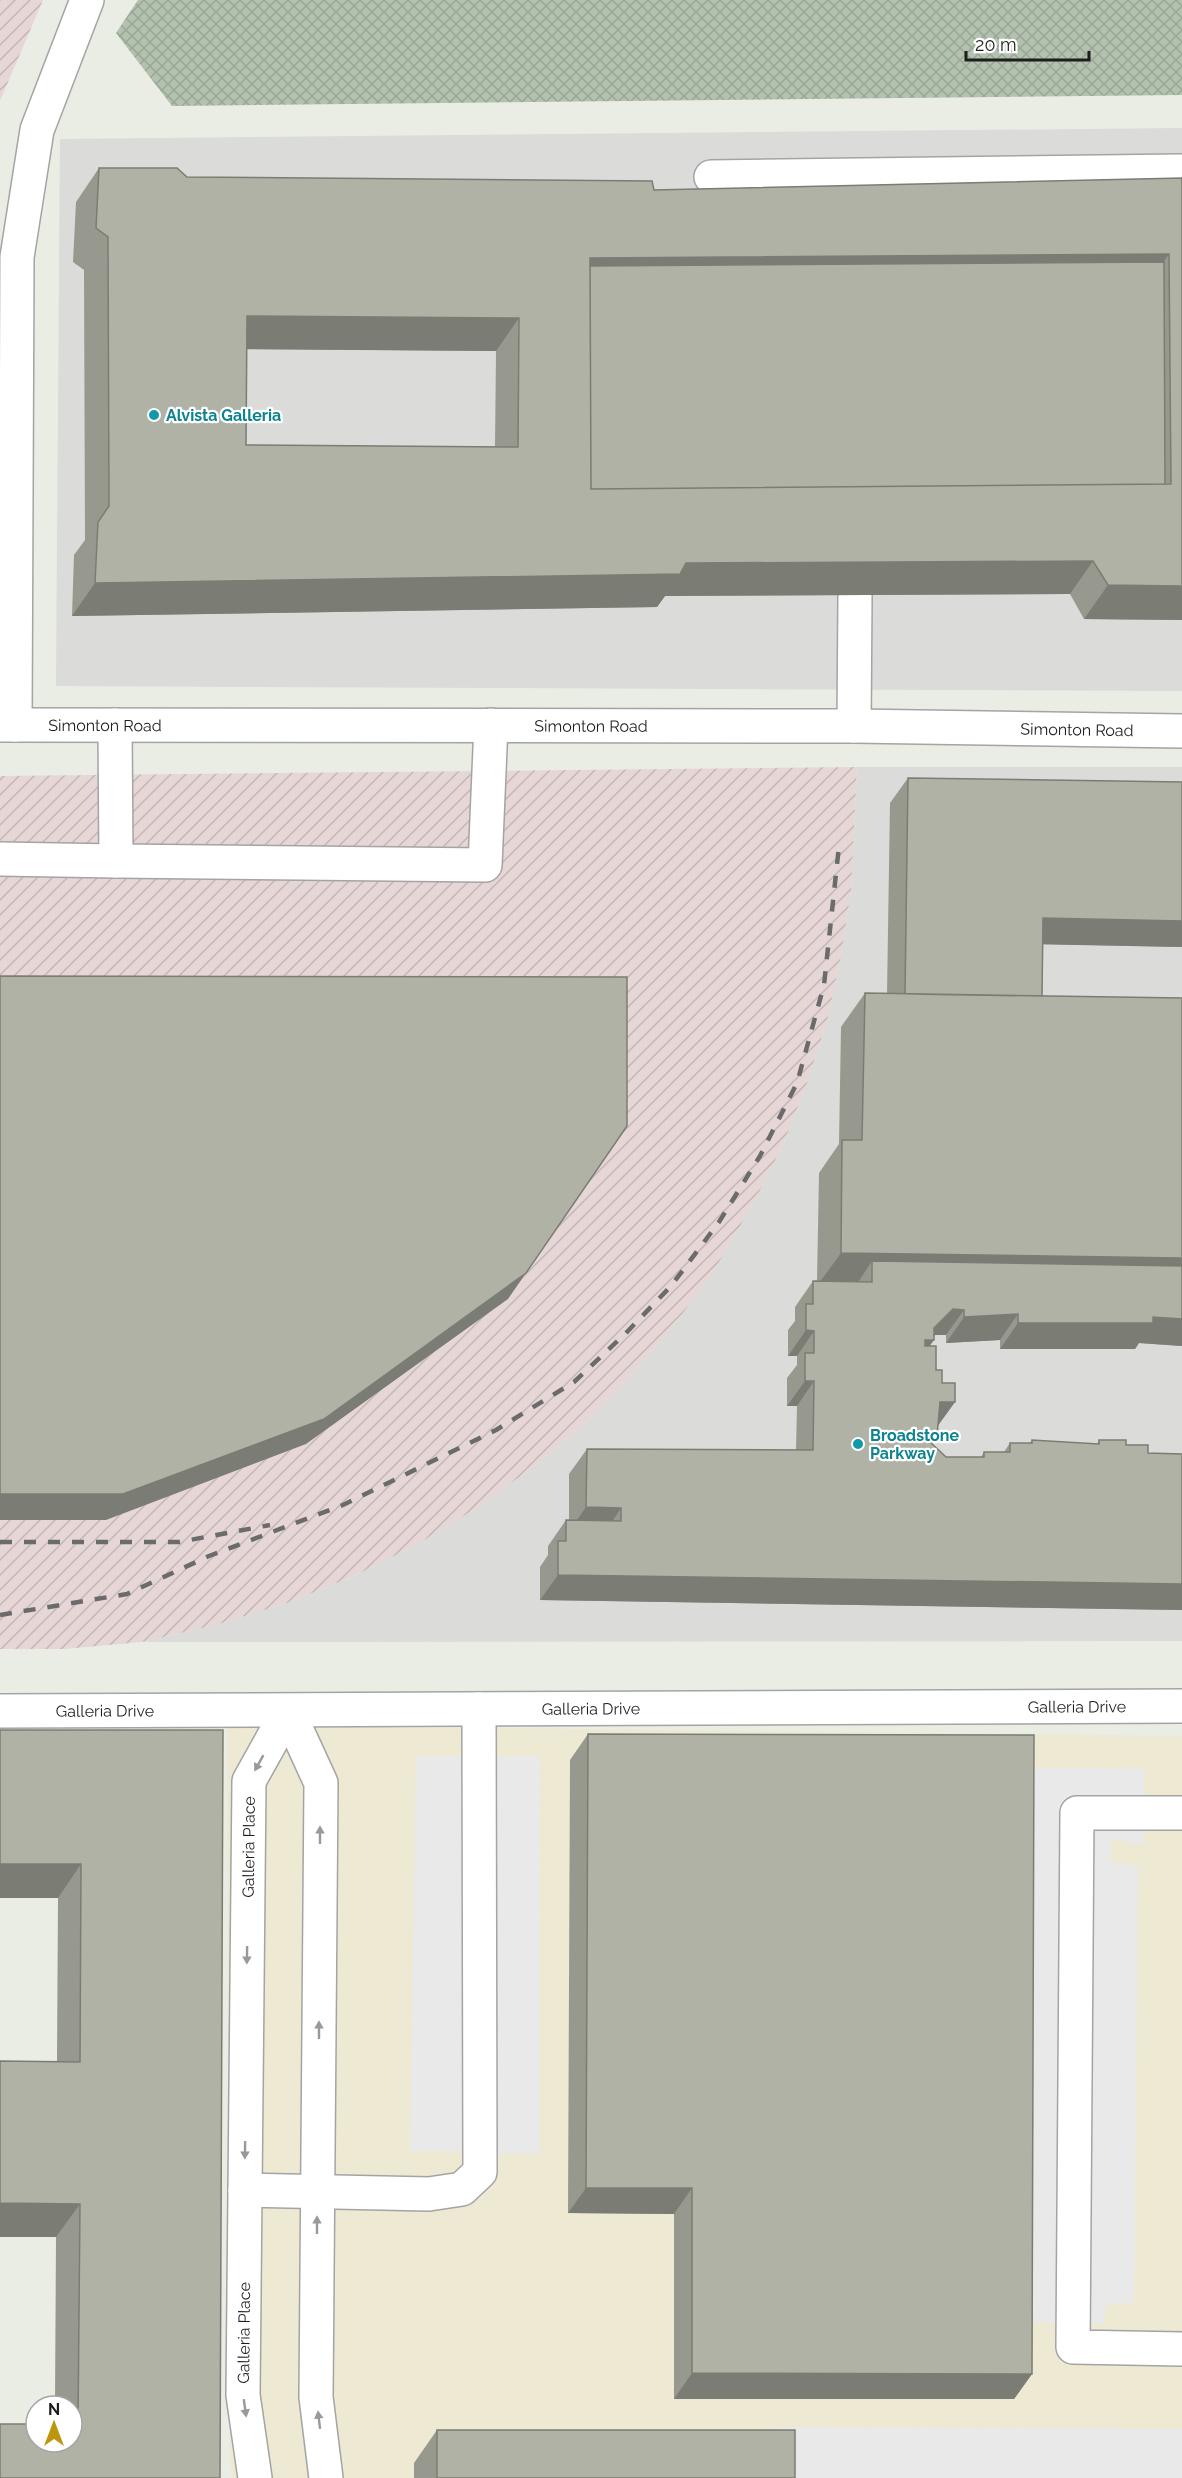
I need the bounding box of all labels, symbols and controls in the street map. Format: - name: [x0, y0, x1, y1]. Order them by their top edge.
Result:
- scale bar: [966, 24, 1089, 62]
- text: 20 m: [975, 34, 1017, 55]
- place label: Alvista Galleria: [166, 406, 281, 425]
- marker: Alvista Galleria: [147, 408, 161, 422]
- street label: Simonton Road: [48, 716, 162, 735]
- street label: Simonton Road: [534, 717, 648, 736]
- street label: Simonton Road: [1020, 720, 1134, 740]
- place label: Broadstone Parkway: [870, 1426, 959, 1463]
- marker: Broadstone Parkway: [851, 1437, 865, 1451]
- street label: Galleria Drive: [1028, 1697, 1126, 1717]
- street label: Galleria Drive: [542, 1699, 640, 1719]
- street label: Galleria Drive: [56, 1701, 154, 1721]
- one-way arrow: [254, 1754, 264, 1771]
- street label: Galleria Place: [239, 1796, 259, 1898]
- one-way arrow: [316, 1826, 325, 1845]
- one-way arrow: [242, 1945, 252, 1964]
- one-way arrow: [314, 2021, 324, 2040]
- one-way arrow: [241, 2140, 250, 2159]
- one-way arrow: [312, 2216, 322, 2235]
- street label: Galleria Place: [234, 2282, 254, 2384]
- north arrow: [24, 2394, 84, 2454]
- one-way arrow: [241, 2398, 250, 2417]
- text: N: [48, 2400, 60, 2419]
- one-way arrow: [314, 2410, 323, 2429]

